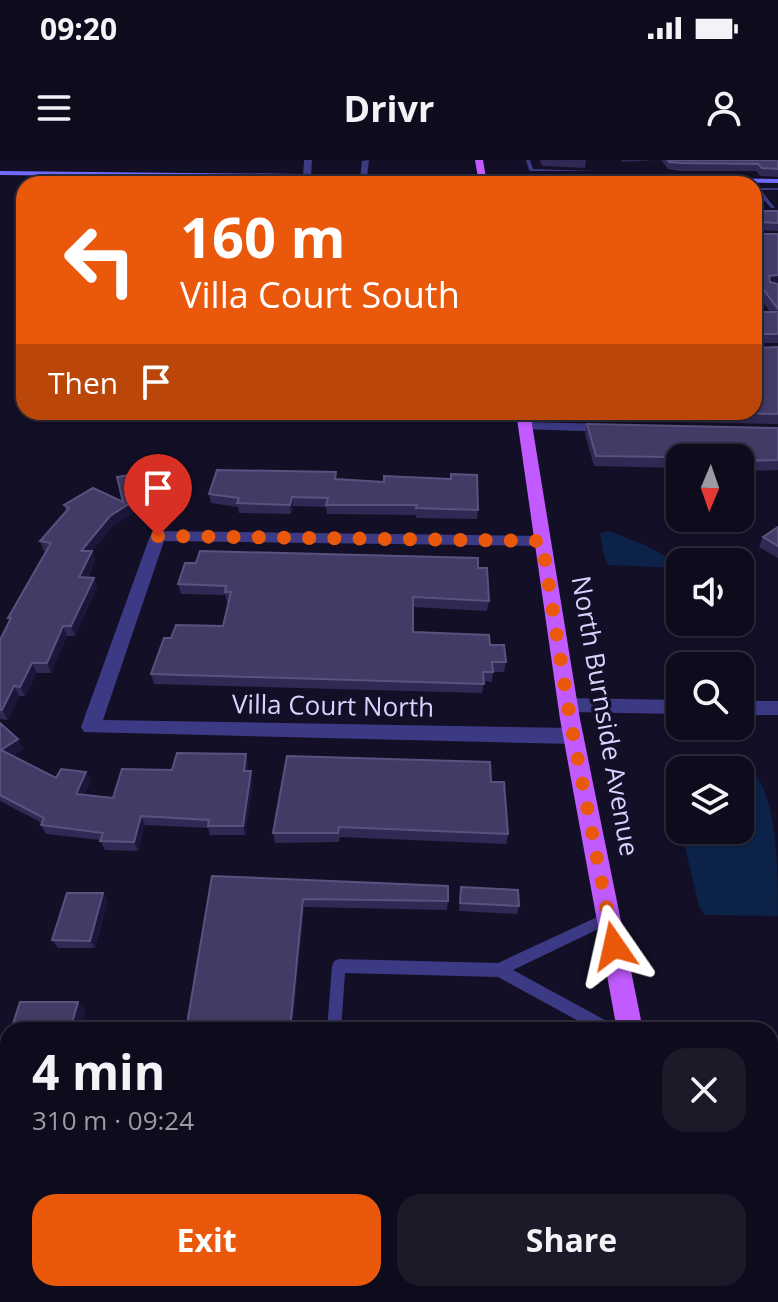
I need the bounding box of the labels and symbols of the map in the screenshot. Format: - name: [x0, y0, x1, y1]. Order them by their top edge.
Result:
- north arrow: [666, 444, 754, 532]
- pin: [124, 454, 192, 536]
- street label: North Burnside Avenue: [564, 573, 648, 859]
- street label: Villa Court North: [232, 685, 434, 725]
- position arrow: [572, 904, 656, 988]

